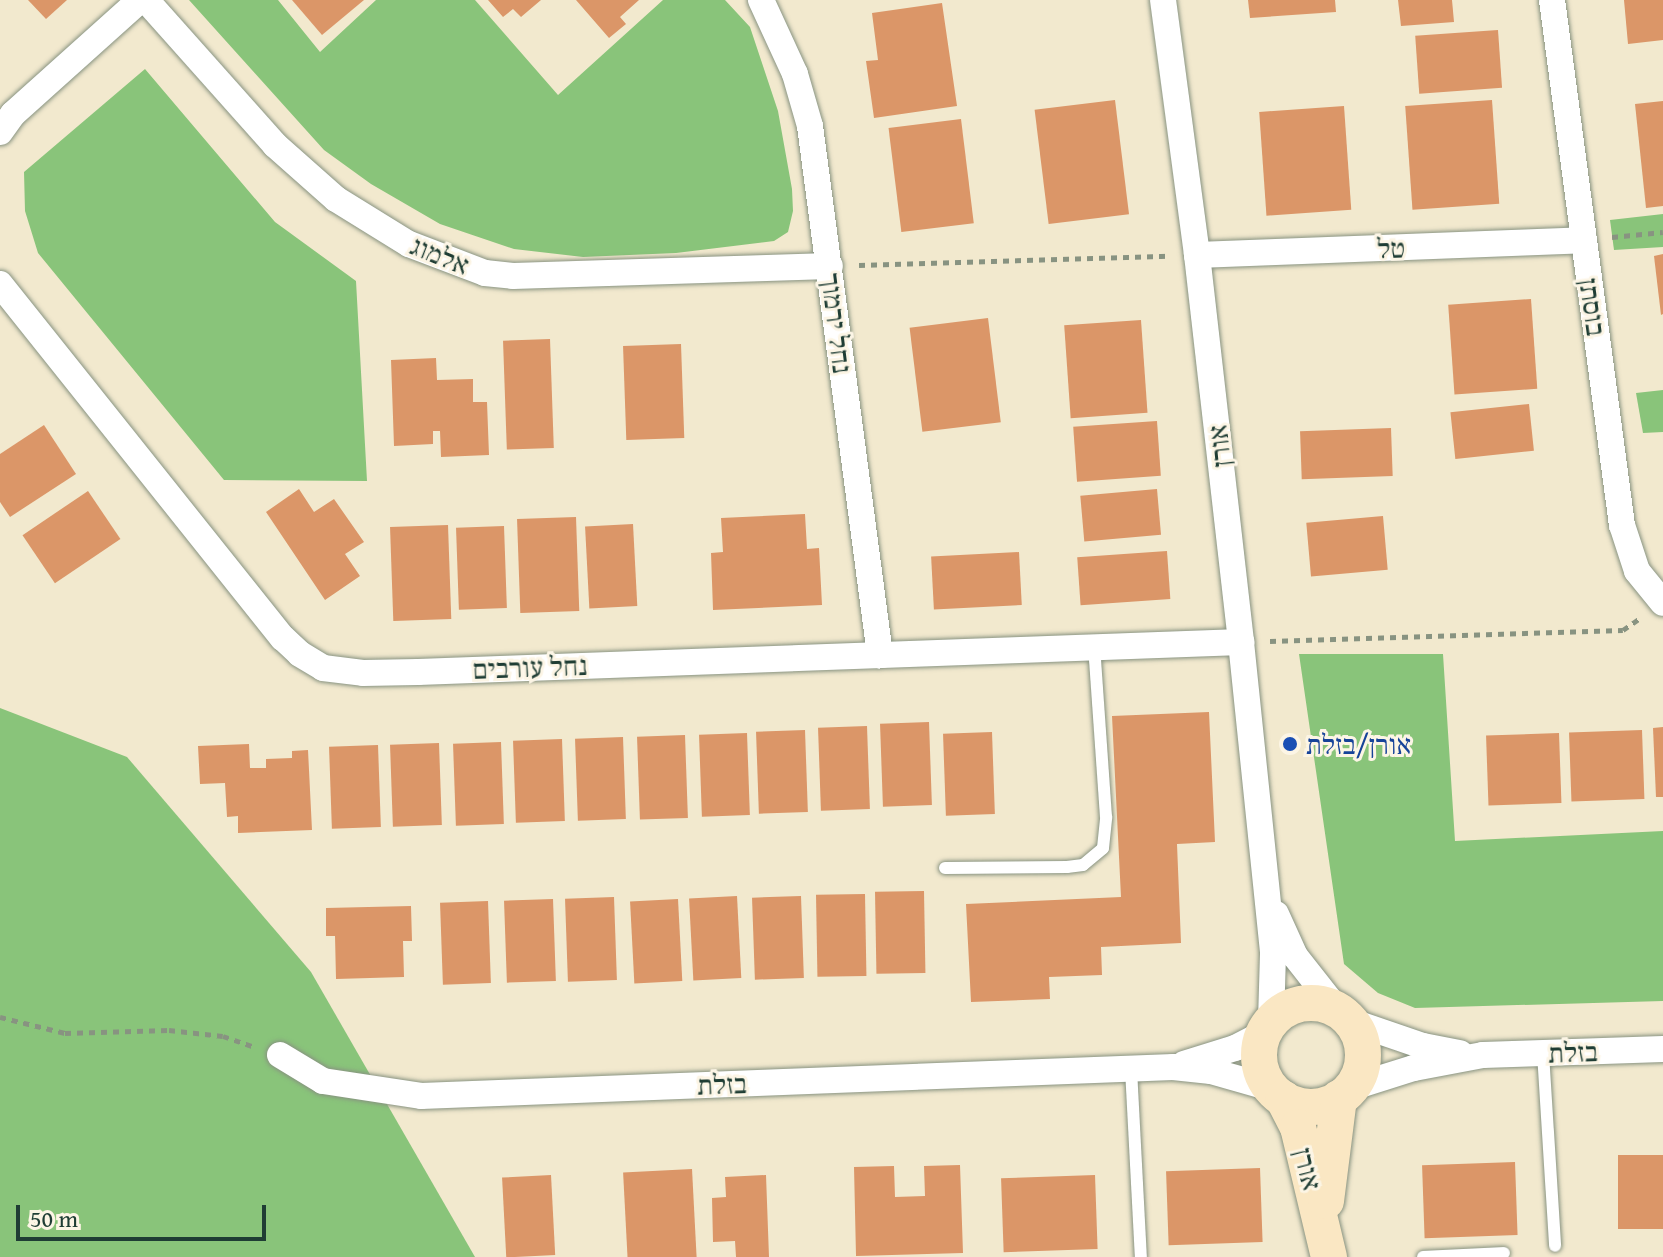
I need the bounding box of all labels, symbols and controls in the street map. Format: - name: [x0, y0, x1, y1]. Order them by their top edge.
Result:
- street label: אלמוג: [406, 228, 474, 282]
- street label: טל: [1376, 231, 1406, 265]
- street label: נחל ירמוך: [814, 271, 860, 375]
- street label: בוסתן: [1572, 276, 1614, 338]
- street label: אורן: [1200, 423, 1238, 469]
- street label: נחל עורבים: [472, 648, 588, 686]
- place label: אורן/בזלת: [1306, 727, 1411, 761]
- marker: אורן/בזלת: [1281, 735, 1299, 753]
- street label: בזלת: [1548, 1034, 1598, 1070]
- street label: בזלת: [697, 1066, 747, 1102]
- street label: אורן: [1287, 1144, 1329, 1194]
- scale bar: [20, 1189, 270, 1239]
- text: 50 m: [30, 1201, 78, 1236]

